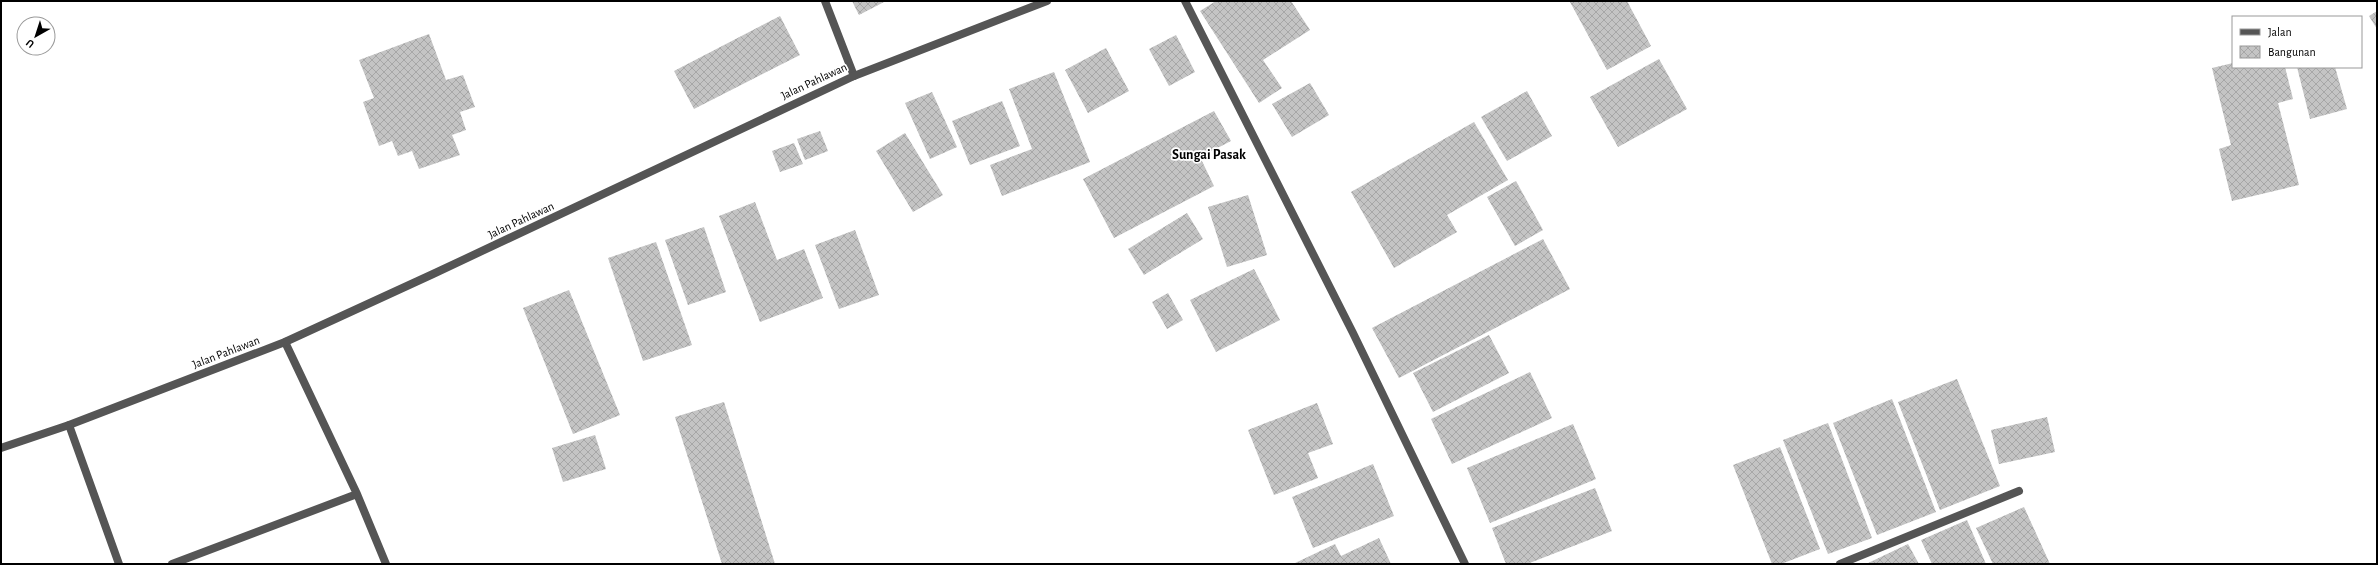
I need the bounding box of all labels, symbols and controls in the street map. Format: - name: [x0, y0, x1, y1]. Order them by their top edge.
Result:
- north arrow: [16, 16, 56, 56]
- legend: [2232, 16, 2362, 68]
- text: Jalan: [2268, 26, 2292, 38]
- text: U: [24, 37, 36, 50]
- text: Bangunan: [2268, 46, 2316, 58]
- street label: Jalan Pahlawan: [779, 61, 849, 101]
- district label: Sungai Pasak: [1172, 148, 1246, 162]
- street label: Jalan Pahlawan: [486, 200, 556, 240]
- street label: Jalan Pahlawan: [191, 334, 261, 370]

